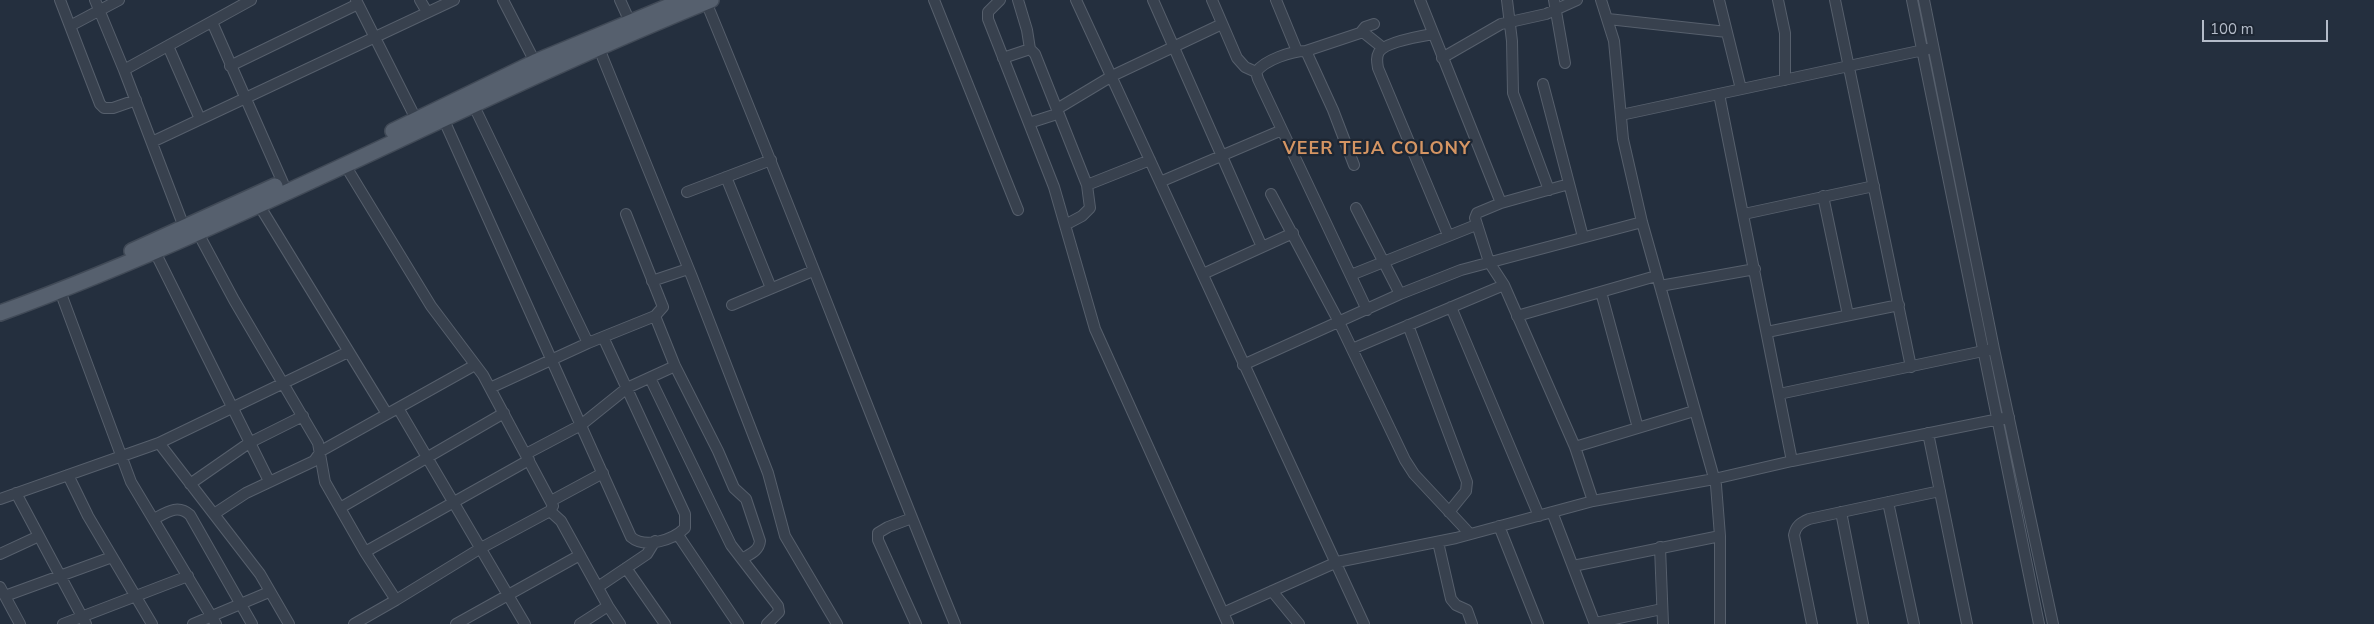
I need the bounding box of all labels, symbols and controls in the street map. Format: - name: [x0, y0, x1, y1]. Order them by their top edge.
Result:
- scale bar: [2204, 10, 2330, 42]
- text: 100 m: [2210, 19, 2254, 39]
- district label: VEER TEJA COLONY: [1281, 139, 1473, 161]

